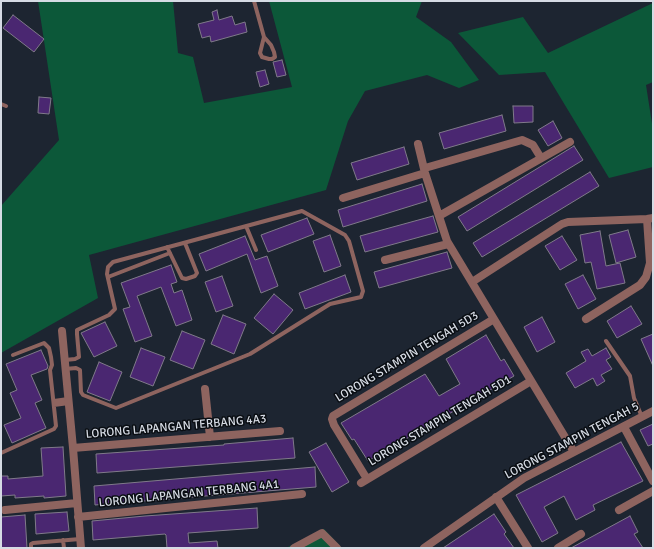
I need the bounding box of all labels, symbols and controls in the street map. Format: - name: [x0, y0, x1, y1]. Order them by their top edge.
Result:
- street label: LORONG STAMPIN TENGAH 5D3: [333, 309, 481, 405]
- street label: LORONG STAMPIN TENGAH 5D1: [366, 373, 514, 469]
- street label: LORONG STAMPIN TENGAH 5: [502, 399, 642, 483]
- street label: LORONG LAPANGAN TERBANG 4A3: [85, 412, 267, 442]
- street label: LORONG LAPANGAN TERBANG 4A1: [98, 477, 280, 511]

